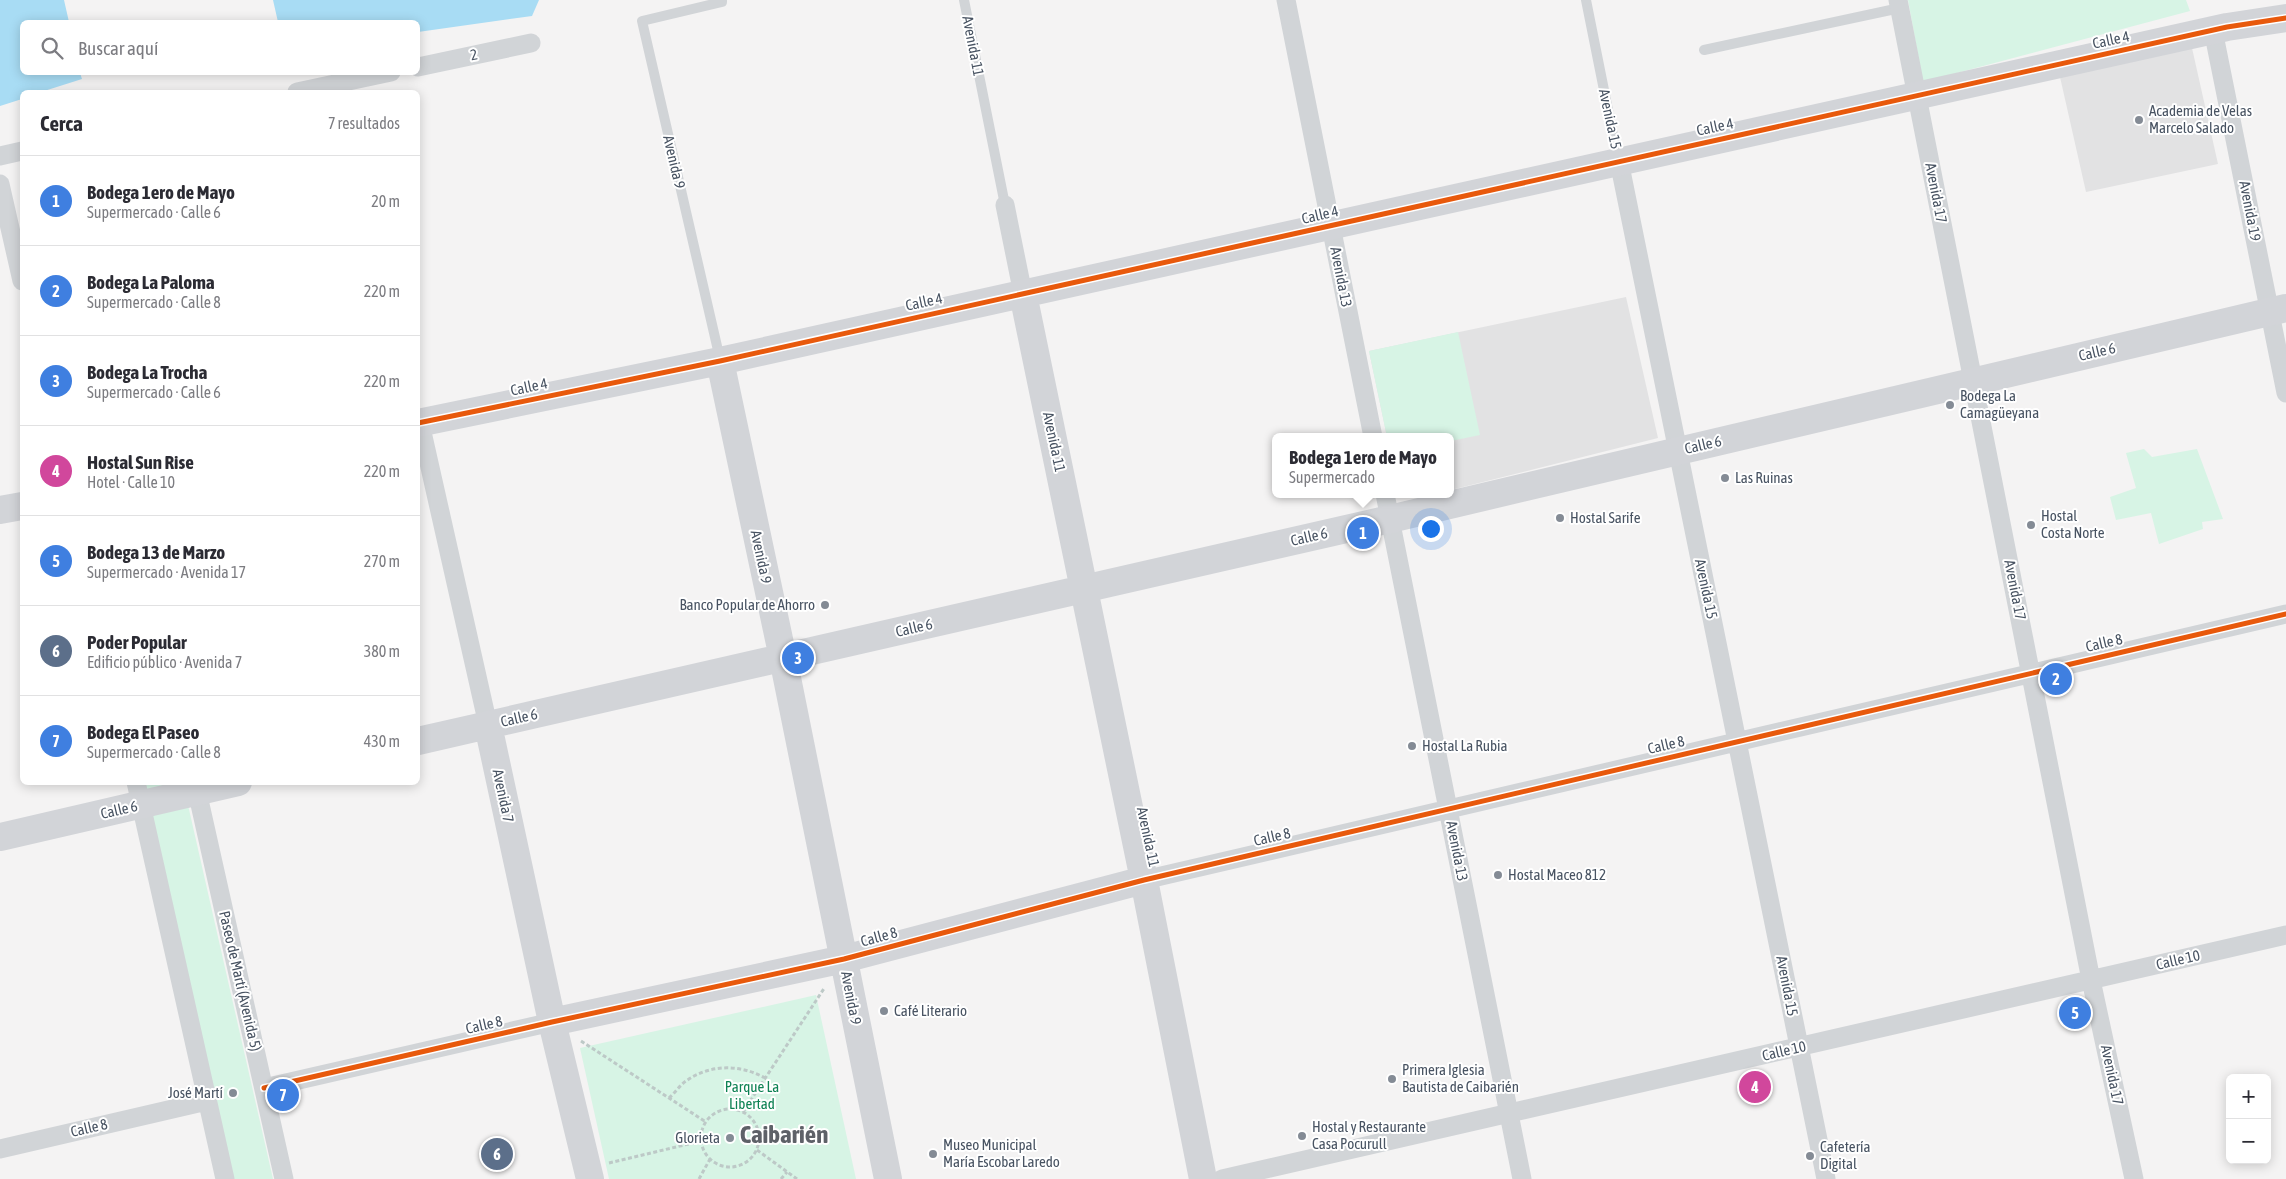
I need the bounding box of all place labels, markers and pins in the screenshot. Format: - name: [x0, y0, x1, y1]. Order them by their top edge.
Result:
- place label: Academia de Velas Marcelo Salado: [2149, 102, 2252, 136]
- marker: Academia de Velas Marcelo Salado: [2133, 114, 2145, 126]
- place label: Bodega La Camagüeyana: [1960, 387, 2039, 421]
- marker: Bodega La Camagüeyana: [1944, 399, 1956, 411]
- place label: Las Ruinas: [1735, 469, 1793, 486]
- marker: Las Ruinas: [1719, 472, 1731, 484]
- place label: Hostal Costa Norte: [2041, 507, 2105, 541]
- place label: Hostal Sarife: [1570, 509, 1641, 526]
- marker: Hostal Sarife: [1554, 512, 1566, 524]
- pin: 1: [1347, 514, 1379, 552]
- marker: Hostal Costa Norte: [2025, 519, 2037, 531]
- place label: Banco Popular de Ahorro: [679, 596, 815, 613]
- marker: Banco Popular de Ahorro: [819, 599, 831, 611]
- pin: 3: [782, 639, 814, 677]
- pin: 2: [2040, 660, 2072, 698]
- place label: Hostal La Rubia: [1422, 737, 1508, 754]
- marker: Hostal La Rubia: [1406, 740, 1418, 752]
- place label: Hostal Maceo 812: [1508, 866, 1606, 883]
- marker: Hostal Maceo 812: [1492, 869, 1504, 881]
- pin: 5: [2059, 994, 2091, 1032]
- place label: Café Literario: [894, 1002, 967, 1019]
- marker: Café Literario: [878, 1005, 890, 1017]
- place label: Primera Iglesia Bautista de Caibarién: [1402, 1061, 1519, 1095]
- pin: 4: [1739, 1068, 1771, 1106]
- marker: Primera Iglesia Bautista de Caibarién: [1386, 1073, 1398, 1085]
- pin: 7: [267, 1076, 299, 1114]
- place label: José Martí: [168, 1084, 224, 1101]
- marker: José Martí: [227, 1087, 239, 1099]
- place label: Hostal y Restaurante Casa Pocurull: [1312, 1118, 1426, 1152]
- place label: Glorieta: [675, 1129, 720, 1146]
- marker: Hostal y Restaurante Casa Pocurull: [1296, 1130, 1308, 1142]
- marker: Glorieta: [724, 1132, 736, 1144]
- pin: 6: [481, 1135, 513, 1173]
- place label: Museo Municipal María Escobar Laredo: [943, 1136, 1060, 1170]
- place label: Cafetería Digital: [1820, 1138, 1871, 1172]
- marker: Museo Municipal María Escobar Laredo: [927, 1148, 939, 1160]
- marker: Cafetería Digital: [1804, 1150, 1816, 1162]

